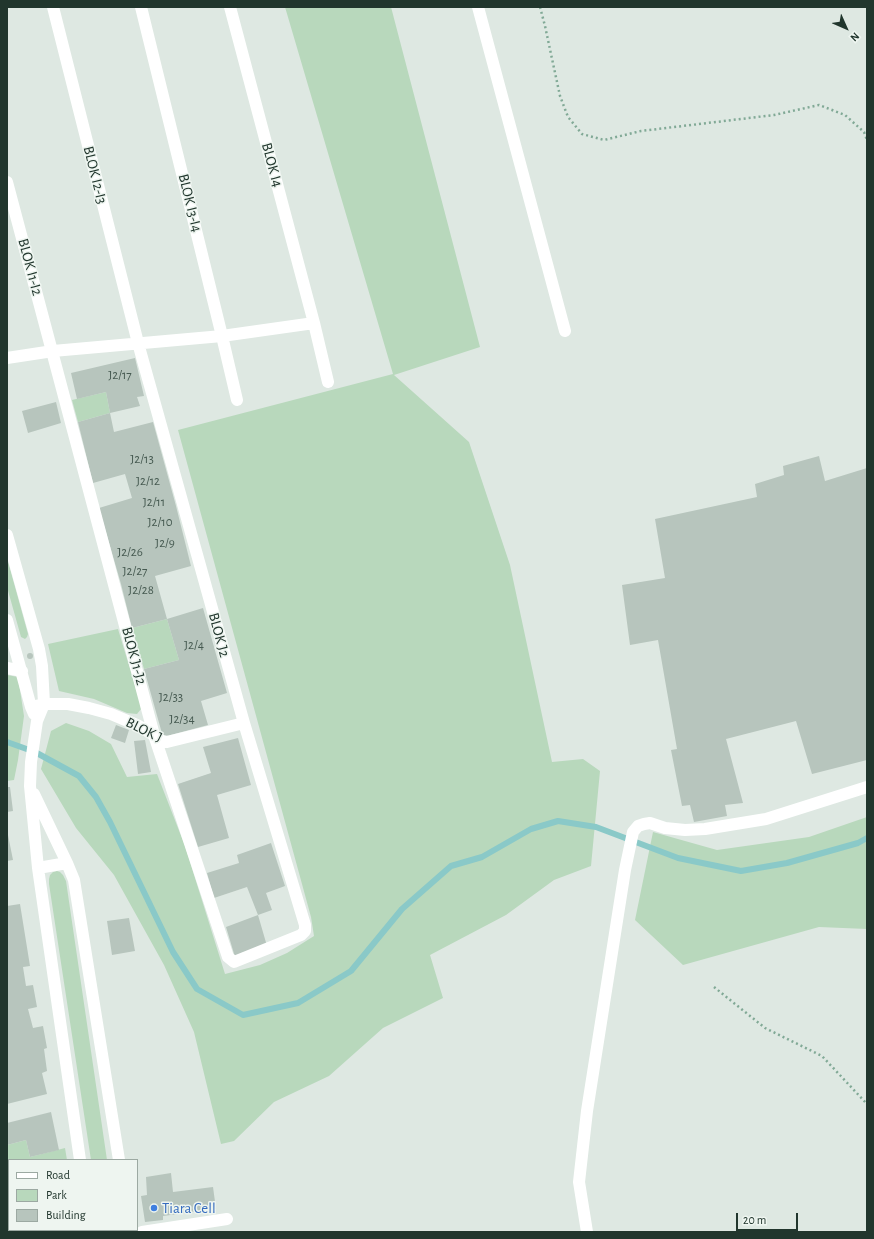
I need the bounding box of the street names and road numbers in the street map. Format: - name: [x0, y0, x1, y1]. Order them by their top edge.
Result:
- street label: BLOK I4: [257, 141, 287, 189]
- street label: BLOK I2-I3: [79, 144, 111, 206]
- street label: BLOK I3-I4: [174, 172, 206, 234]
- street label: BLOK I1-I2: [14, 237, 46, 297]
- street label: BLOK J2: [204, 611, 234, 659]
- street label: BLOK J1-J2: [118, 625, 150, 687]
- street label: BLOK J: [123, 713, 165, 747]

